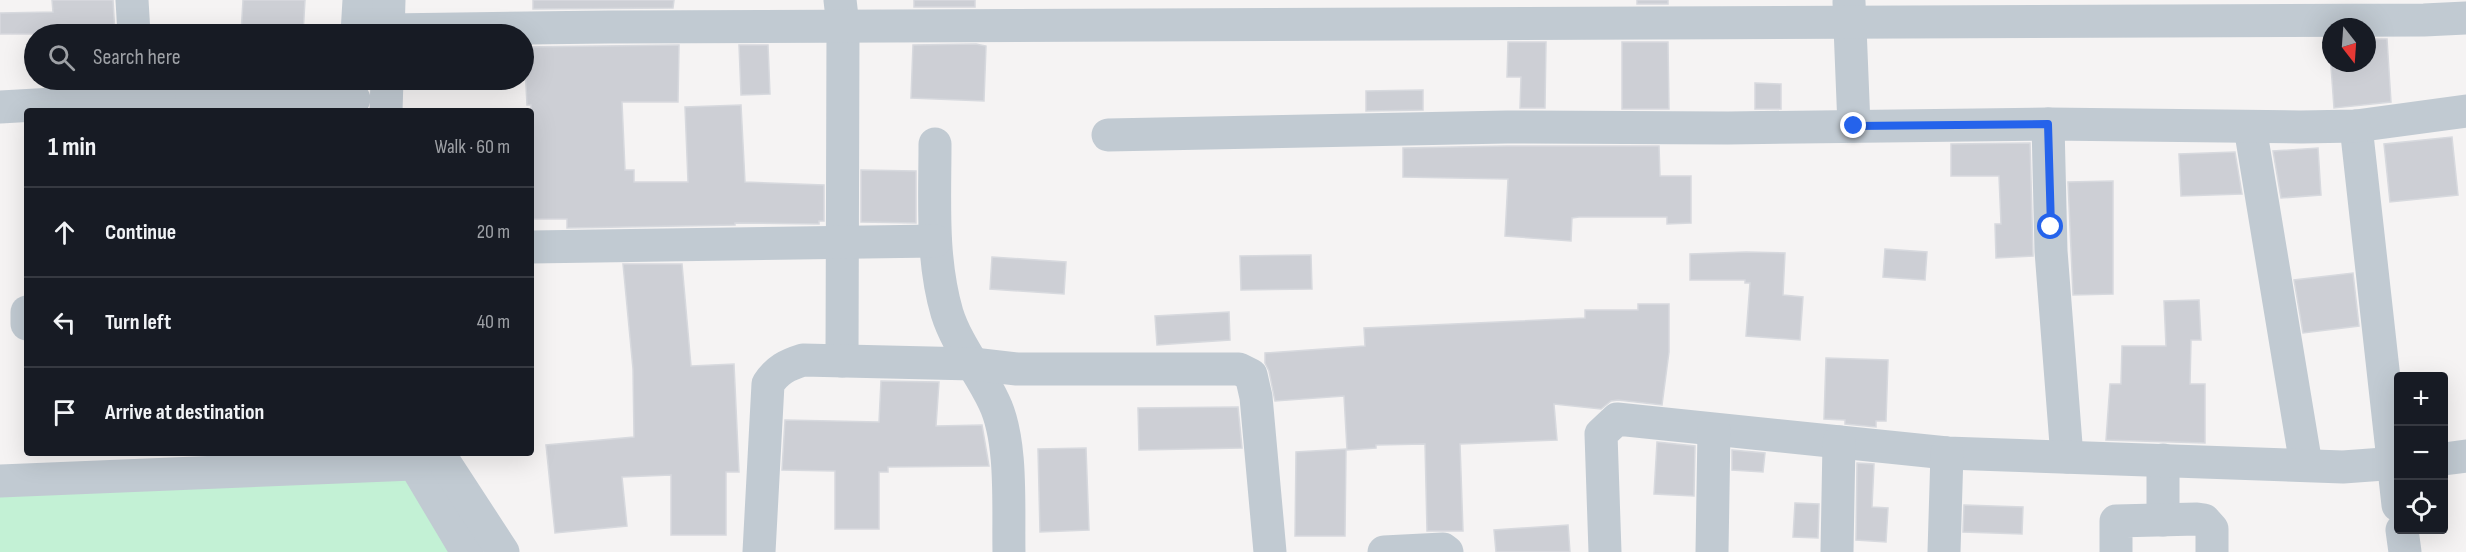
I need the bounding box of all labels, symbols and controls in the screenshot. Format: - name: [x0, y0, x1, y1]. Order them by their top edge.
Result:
- north arrow: [2322, 18, 2376, 72]
- search box: [24, 24, 534, 90]
- icon: search: [45, 41, 78, 74]
- text: Search here: [93, 44, 180, 71]
- route end: [1840, 112, 1866, 138]
- text: 1 min: [48, 132, 96, 163]
- text: Walk · 60 m: [434, 135, 510, 159]
- route start: [2037, 213, 2063, 239]
- icon: ahead: [48, 216, 81, 249]
- text: Continue: [105, 219, 176, 246]
- text: 20 m: [477, 220, 510, 244]
- icon: left: [48, 306, 81, 339]
- text: Turn left: [105, 309, 171, 336]
- text: 40 m: [477, 310, 510, 334]
- map controls: [2394, 372, 2448, 534]
- button: +: [2394, 372, 2448, 426]
- icon: arrive: [48, 396, 81, 429]
- text: Arrive at destination: [105, 399, 264, 426]
- button: −: [2394, 426, 2448, 480]
- button: locate: [2394, 480, 2448, 534]

